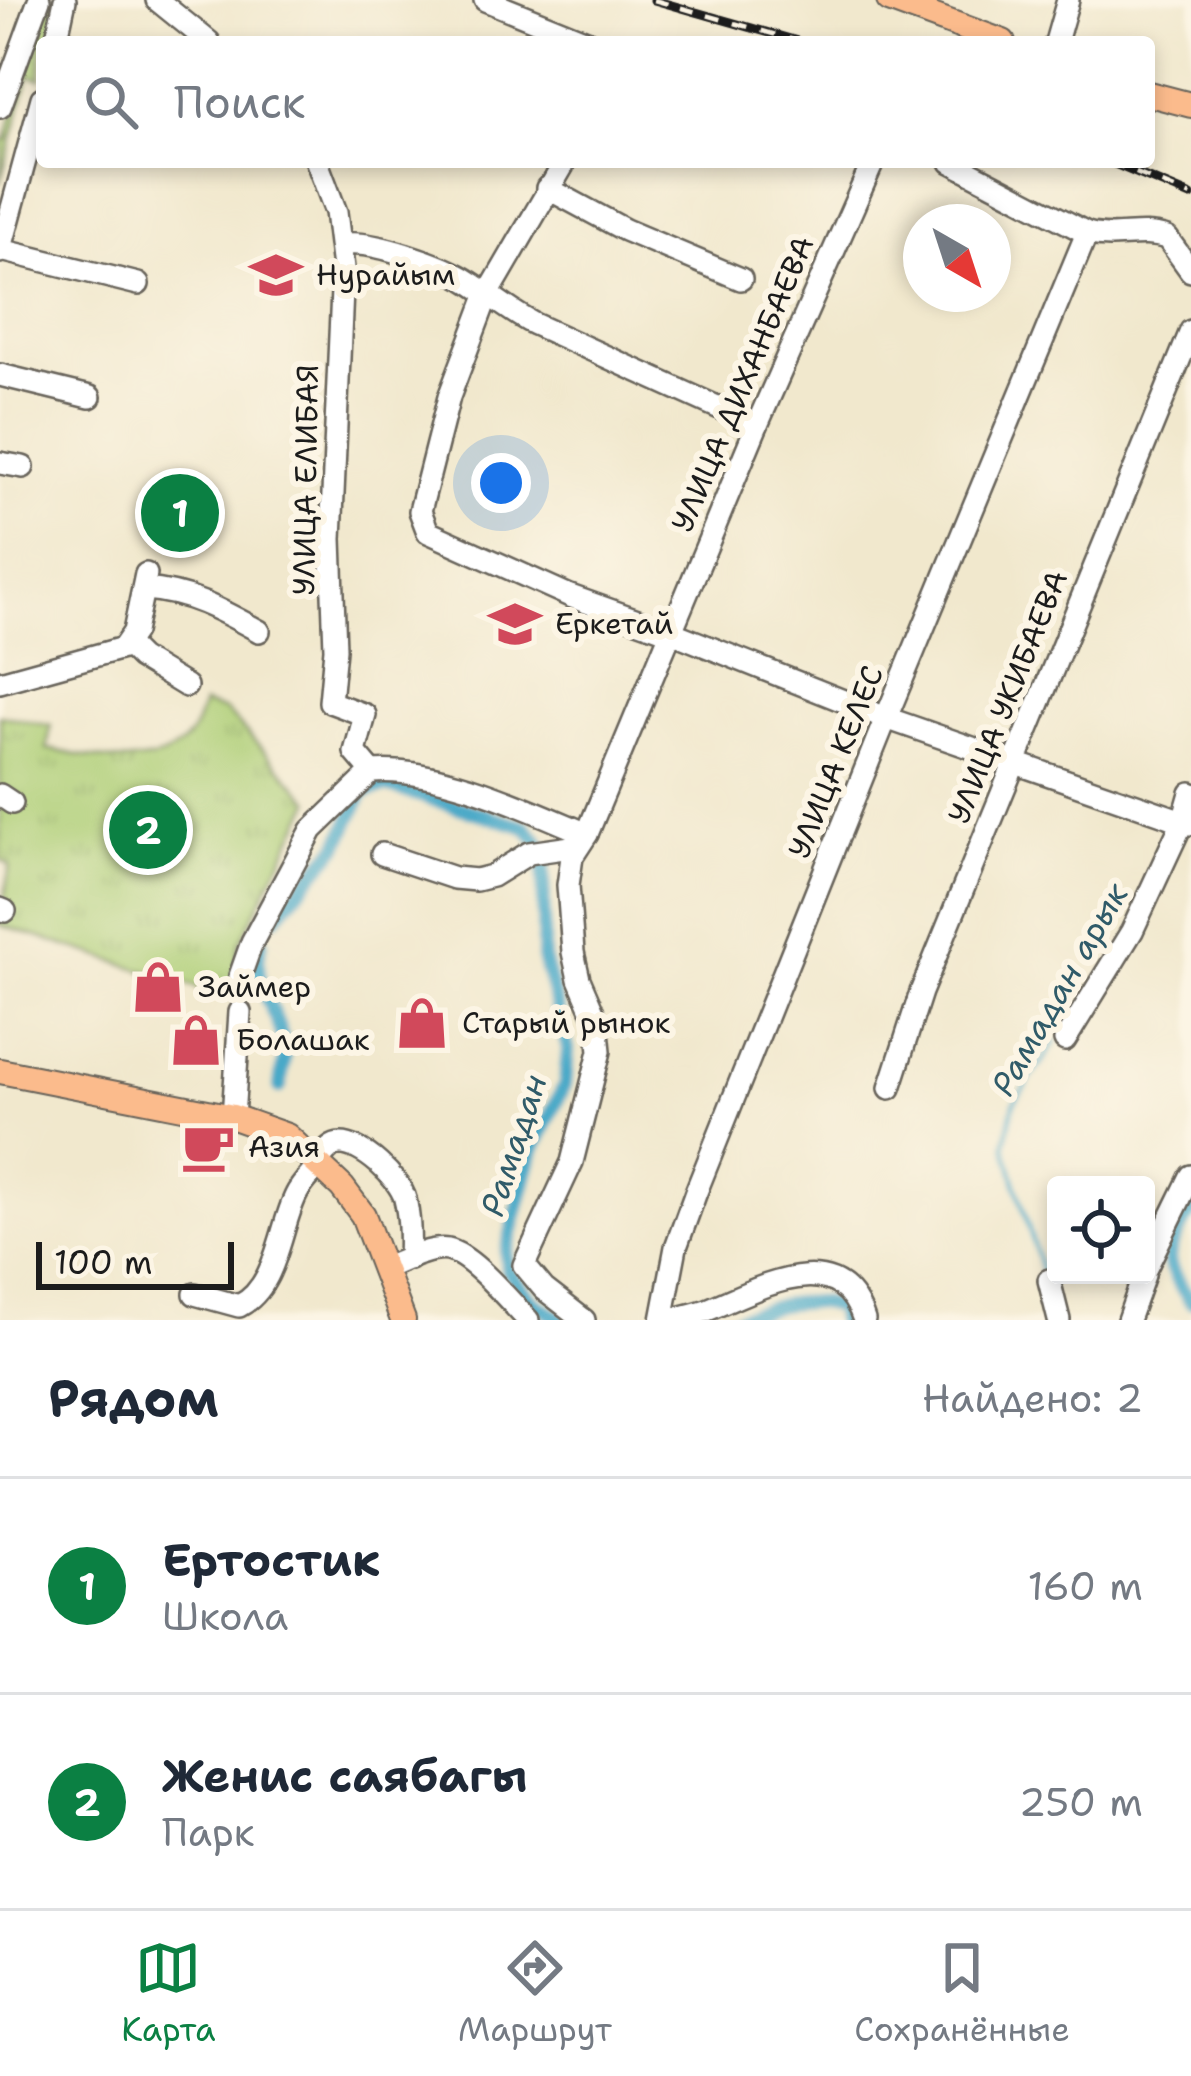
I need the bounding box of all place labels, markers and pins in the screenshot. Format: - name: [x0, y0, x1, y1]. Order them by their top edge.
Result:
- school or university icon: Нурайым: [247, 246, 305, 304]
- place label: Нурайым: [316, 254, 455, 295]
- pin: 1: [141, 468, 219, 558]
- school or university icon: Еркетай: [486, 595, 544, 653]
- place label: Еркетай: [555, 603, 673, 644]
- pin: 2: [109, 785, 187, 875]
- shop icon: Займер: [129, 958, 187, 1016]
- place label: Займер: [198, 966, 311, 1007]
- shop icon: Старый рынок: [393, 994, 451, 1052]
- place label: Старый рынок: [462, 1002, 671, 1043]
- shop icon: Болашак: [167, 1011, 225, 1069]
- place label: Болашак: [236, 1019, 370, 1060]
- cafe icon: Азия: [179, 1118, 237, 1176]
- place label: Азия: [248, 1126, 320, 1167]

